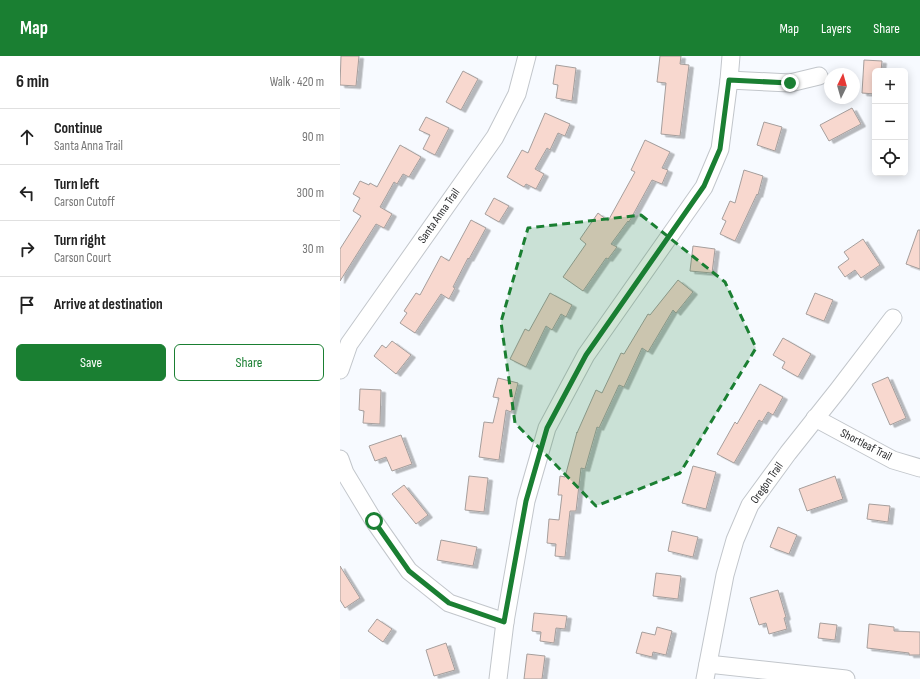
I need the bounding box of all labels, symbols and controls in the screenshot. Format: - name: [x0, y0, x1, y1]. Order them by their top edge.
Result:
- text: Map: [20, 17, 48, 40]
- text: Map: [779, 20, 799, 37]
- text: Layers: [821, 20, 851, 37]
- text: Share: [873, 20, 900, 37]
- north arrow: [824, 68, 860, 104]
- map controls: [872, 68, 908, 176]
- button: +: [872, 68, 908, 104]
- text: 6 min: [16, 72, 49, 92]
- text: Walk · 420 m: [270, 74, 324, 90]
- route end: [781, 74, 799, 92]
- button: −: [872, 104, 908, 140]
- text: Continue: [54, 119, 103, 138]
- icon: ahead: [16, 126, 38, 148]
- text: 90 m: [302, 129, 324, 145]
- text: Santa Anna Trail: [54, 138, 123, 154]
- button: locate: [872, 140, 908, 176]
- text: Turn left: [54, 175, 99, 194]
- icon: left: [16, 182, 38, 204]
- text: 300 m: [297, 185, 324, 201]
- street label: Santa Anna Trail: [415, 186, 463, 246]
- text: Carson Cutoff: [54, 194, 115, 210]
- text: Turn right: [54, 231, 106, 250]
- icon: right: [16, 238, 38, 260]
- text: 30 m: [302, 241, 324, 257]
- text: Carson Court: [54, 250, 111, 266]
- icon: arrive: [16, 294, 38, 316]
- text: Arrive at destination: [54, 295, 163, 314]
- button: Save: [16, 344, 166, 381]
- button: Share: [174, 344, 324, 381]
- street label: Shortleaf Trail: [838, 426, 894, 464]
- street label: Oregon Trail: [747, 459, 787, 507]
- route start: [365, 512, 383, 530]

